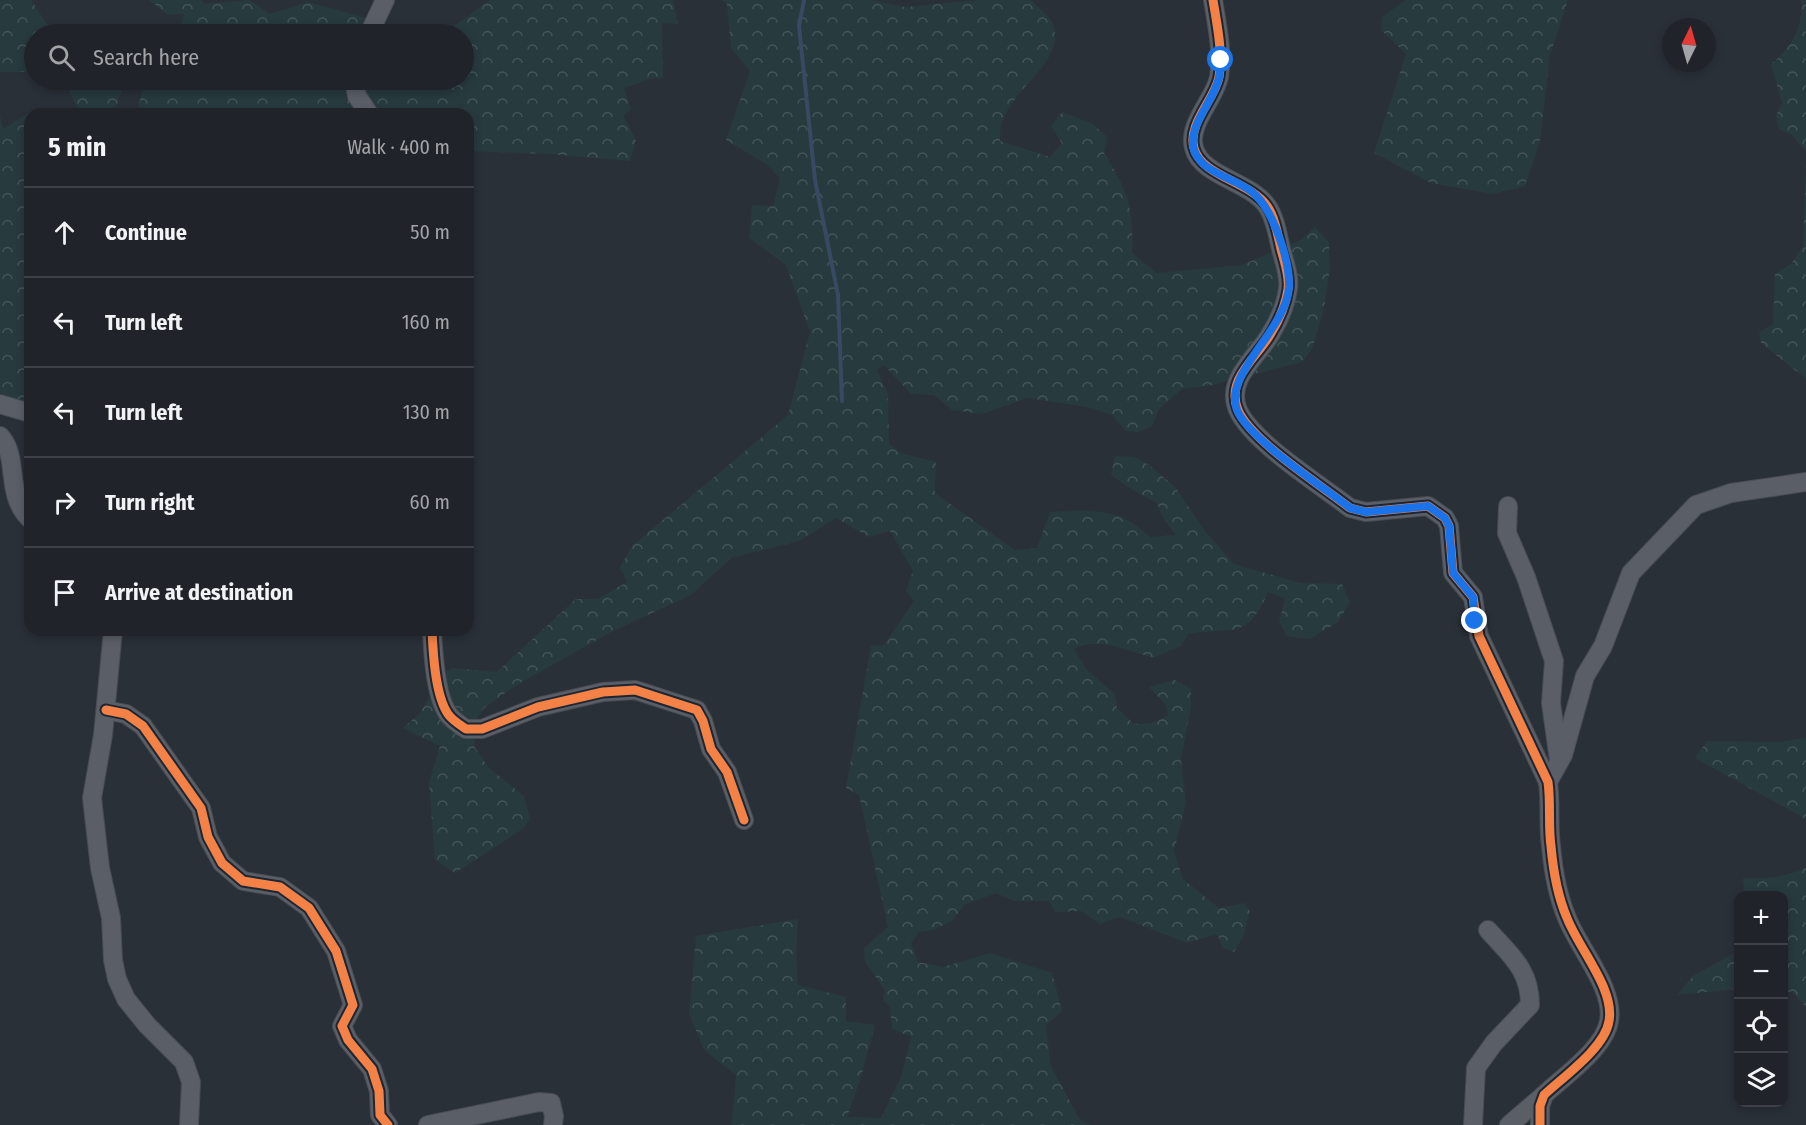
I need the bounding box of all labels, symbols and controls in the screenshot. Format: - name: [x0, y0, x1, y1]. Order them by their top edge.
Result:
- north arrow: [1662, 18, 1716, 72]
- search box: [24, 24, 474, 90]
- icon: search: [45, 41, 78, 74]
- text: Search here: [93, 44, 199, 71]
- route start: [1207, 46, 1233, 72]
- text: 5 min: [48, 132, 106, 163]
- text: Walk · 400 m: [347, 135, 450, 159]
- icon: ahead: [48, 216, 81, 249]
- text: Continue: [105, 219, 187, 246]
- text: 50 m: [410, 220, 450, 244]
- icon: left: [48, 306, 81, 339]
- text: Turn left: [105, 309, 183, 336]
- text: 160 m: [402, 310, 450, 334]
- icon: left: [48, 396, 81, 429]
- text: Turn left: [105, 399, 183, 426]
- text: 130 m: [403, 400, 450, 424]
- icon: right: [48, 486, 81, 519]
- text: Turn right: [105, 489, 194, 516]
- text: 60 m: [410, 490, 450, 514]
- icon: arrive: [48, 576, 81, 609]
- text: Arrive at destination: [105, 579, 293, 606]
- route end: [1461, 607, 1487, 633]
- map controls: [1734, 891, 1788, 1107]
- button: +: [1734, 891, 1788, 945]
- button: −: [1734, 945, 1788, 999]
- button: locate: [1734, 999, 1788, 1053]
- button: layers: [1734, 1053, 1788, 1107]

